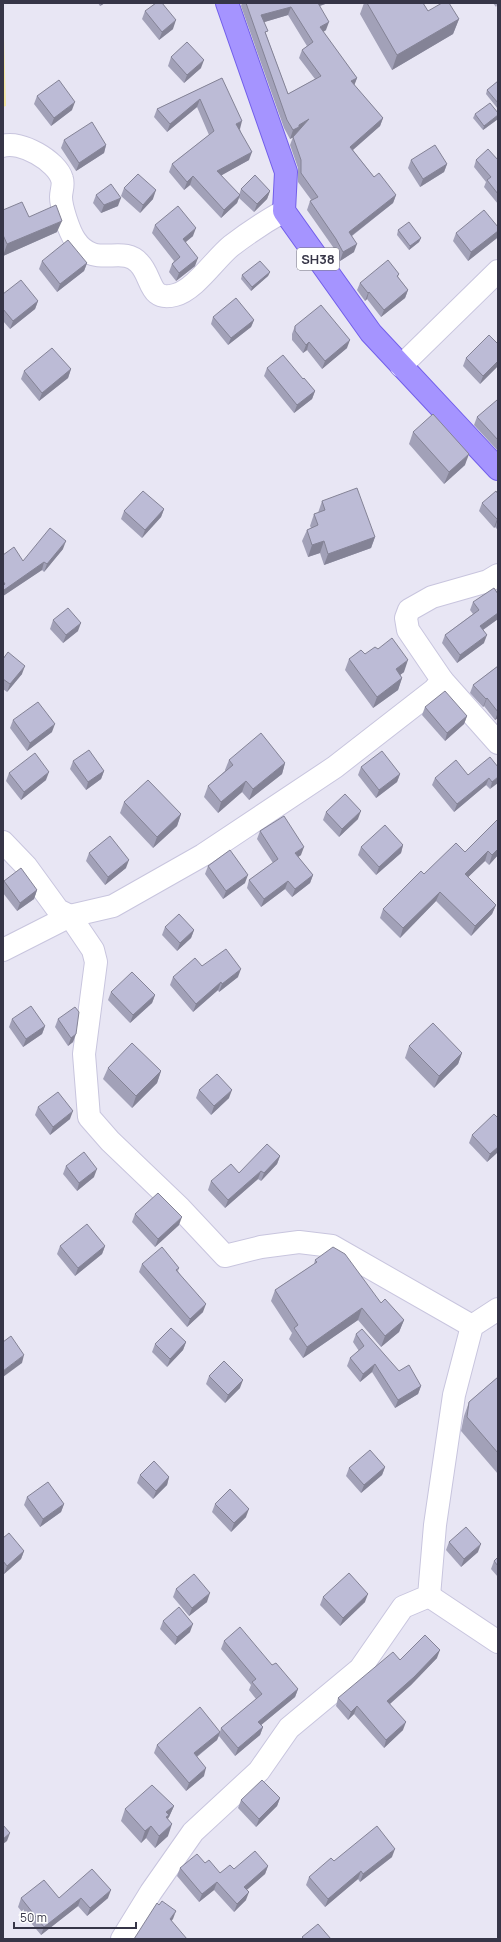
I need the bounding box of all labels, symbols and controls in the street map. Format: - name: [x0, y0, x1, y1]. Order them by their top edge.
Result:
- road number: SH38: [297, 248, 339, 270]
- scale bar: [14, 1904, 136, 1930]
- text: 50 m: [20, 1909, 47, 1926]

